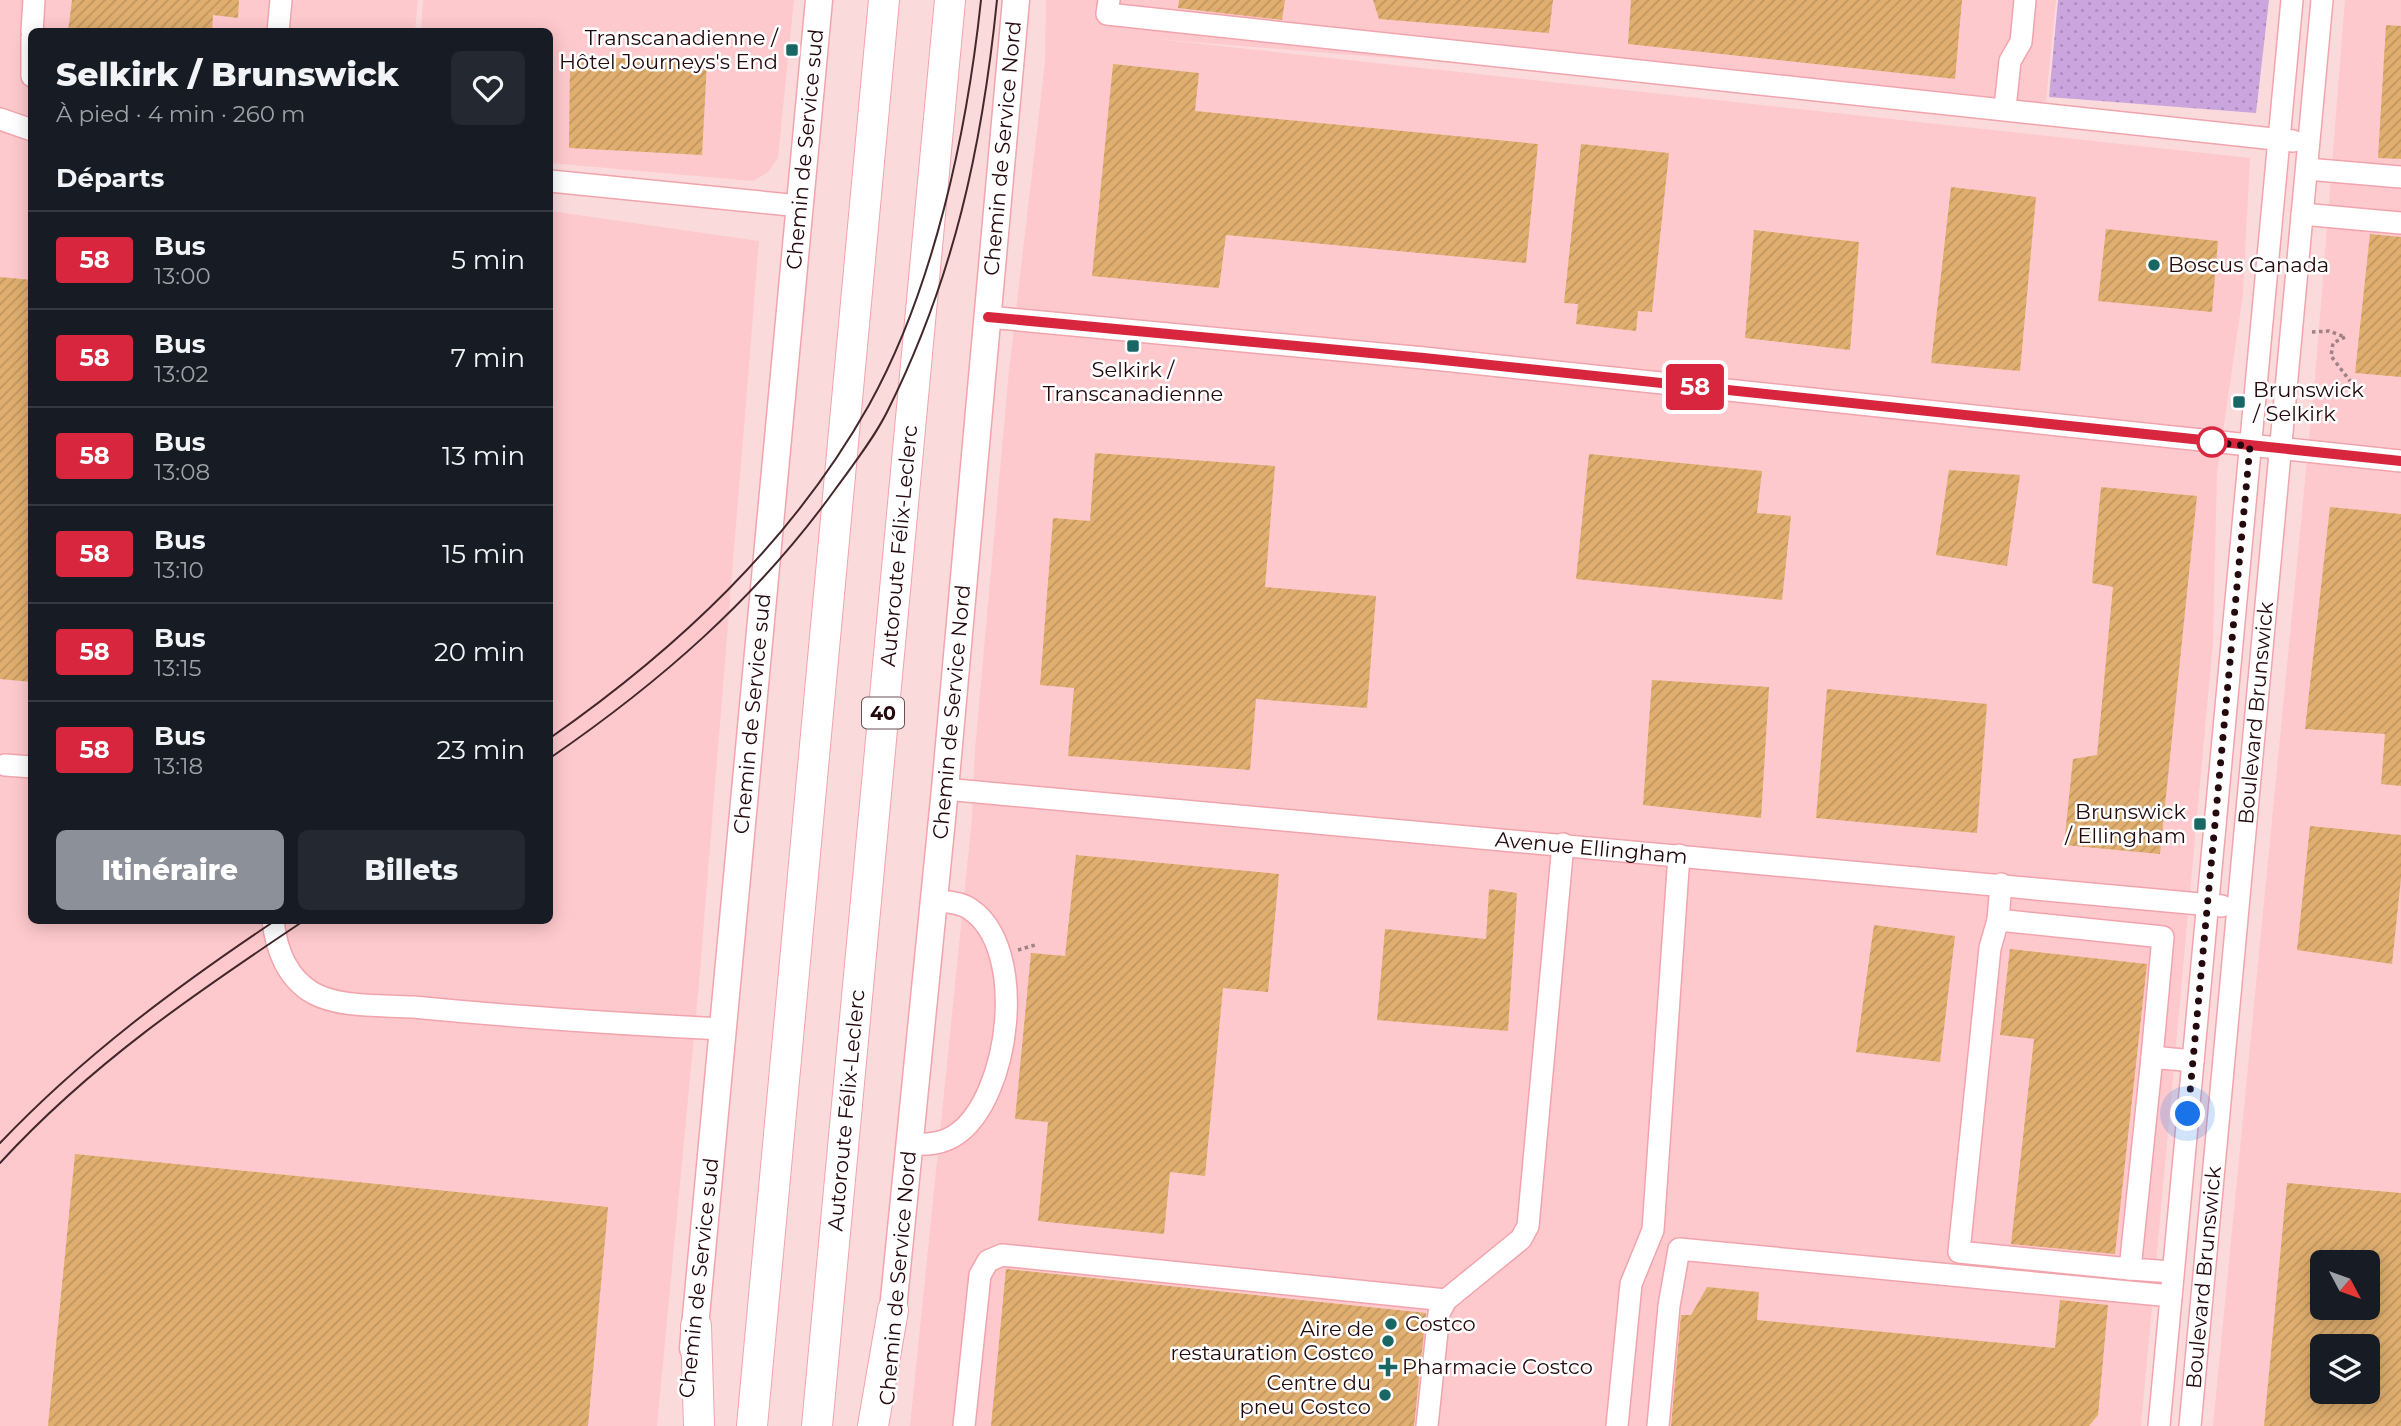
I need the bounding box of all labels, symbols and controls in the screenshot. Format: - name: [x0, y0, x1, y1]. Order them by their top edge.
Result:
- street label: Chemin de Service Nord: [978, 20, 1026, 277]
- place label: Transcanadienne / Hôtel Journeys's End: [559, 25, 779, 74]
- street label: Chemin de Service sud: [781, 28, 828, 271]
- marker: Transcanadienne / Hôtel Journeys's End: [784, 42, 800, 58]
- button: heart: [451, 51, 525, 125]
- text: Selkirk / Brunswick: [56, 54, 399, 94]
- text: À pied · 4 min · 260 m: [56, 100, 306, 128]
- text: Départs: [56, 162, 164, 194]
- text: Bus: [154, 230, 206, 262]
- text: 5 min: [451, 244, 525, 276]
- text: 58: [79, 245, 110, 274]
- place label: Boscus Canada: [2168, 252, 2329, 277]
- marker: Boscus Canada: [2146, 257, 2162, 273]
- text: 13:00: [154, 262, 211, 290]
- text: Bus: [154, 328, 206, 360]
- marker: Selkirk / Transcanadienne: [1125, 338, 1141, 354]
- text: 7 min: [451, 342, 525, 374]
- text: 58: [79, 343, 110, 372]
- place label: Selkirk / Transcanadienne: [1043, 357, 1223, 406]
- text: 13:02: [154, 360, 208, 388]
- line badge: 58: [1664, 364, 1726, 410]
- text: 58: [1680, 372, 1710, 401]
- place label: Brunswick / Selkirk: [2252, 377, 2364, 426]
- marker: Brunswick / Selkirk: [2231, 394, 2247, 410]
- street label: Autoroute Félix-Leclerc: [875, 424, 922, 668]
- text: Bus: [154, 426, 206, 458]
- unlabelled marker: [2197, 427, 2227, 457]
- text: 13 min: [442, 440, 525, 472]
- text: 58: [79, 441, 110, 470]
- text: 13:08: [154, 458, 210, 486]
- text: Bus: [154, 524, 206, 556]
- text: 15 min: [442, 538, 525, 570]
- text: 58: [79, 539, 110, 568]
- text: 13:10: [154, 556, 204, 584]
- street label: Chemin de Service Nord: [927, 583, 975, 841]
- street label: Chemin de Service sud: [728, 592, 775, 835]
- street label: Boulevard Brunswick: [2233, 600, 2278, 825]
- text: Bus: [154, 622, 206, 654]
- text: 20 min: [434, 636, 525, 668]
- text: 58: [79, 637, 110, 666]
- text: 13:15: [154, 654, 201, 682]
- road number: 40: [862, 698, 904, 728]
- text: Bus: [154, 720, 206, 752]
- text: 23 min: [437, 734, 525, 766]
- text: 58: [79, 735, 110, 764]
- text: 13:18: [154, 752, 203, 780]
- place label: Brunswick / Ellingham: [2064, 799, 2186, 848]
- marker: Brunswick / Ellingham: [2192, 816, 2208, 832]
- street label: Avenue Ellingham: [1494, 826, 1689, 869]
- button: Itinéraire: [56, 830, 284, 910]
- button: Billets: [298, 830, 525, 910]
- street label: Autoroute Félix-Leclerc: [822, 988, 870, 1232]
- your location: [2170, 1096, 2205, 1131]
- street label: Chemin de Service Nord: [874, 1150, 921, 1406]
- street label: Chemin de Service sud: [673, 1156, 724, 1399]
- street label: Boulevard Brunswick: [2180, 1165, 2226, 1390]
- north arrow: [2310, 1250, 2380, 1320]
- map controls: [2310, 1250, 2380, 1404]
- place label: Costco: [1405, 1311, 1476, 1336]
- place label: Aire de restauration Costco: [1171, 1316, 1374, 1365]
- marker: Costco: [1383, 1316, 1399, 1332]
- marker: Aire de restauration Costco: [1380, 1333, 1396, 1349]
- button: layers: [2310, 1334, 2380, 1404]
- place label: Pharmacie Costco: [1402, 1354, 1593, 1379]
- marker: Pharmacie Costco: [1380, 1359, 1396, 1375]
- place label: Centre du pneu Costco: [1240, 1370, 1371, 1419]
- marker: Centre du pneu Costco: [1377, 1387, 1393, 1403]

